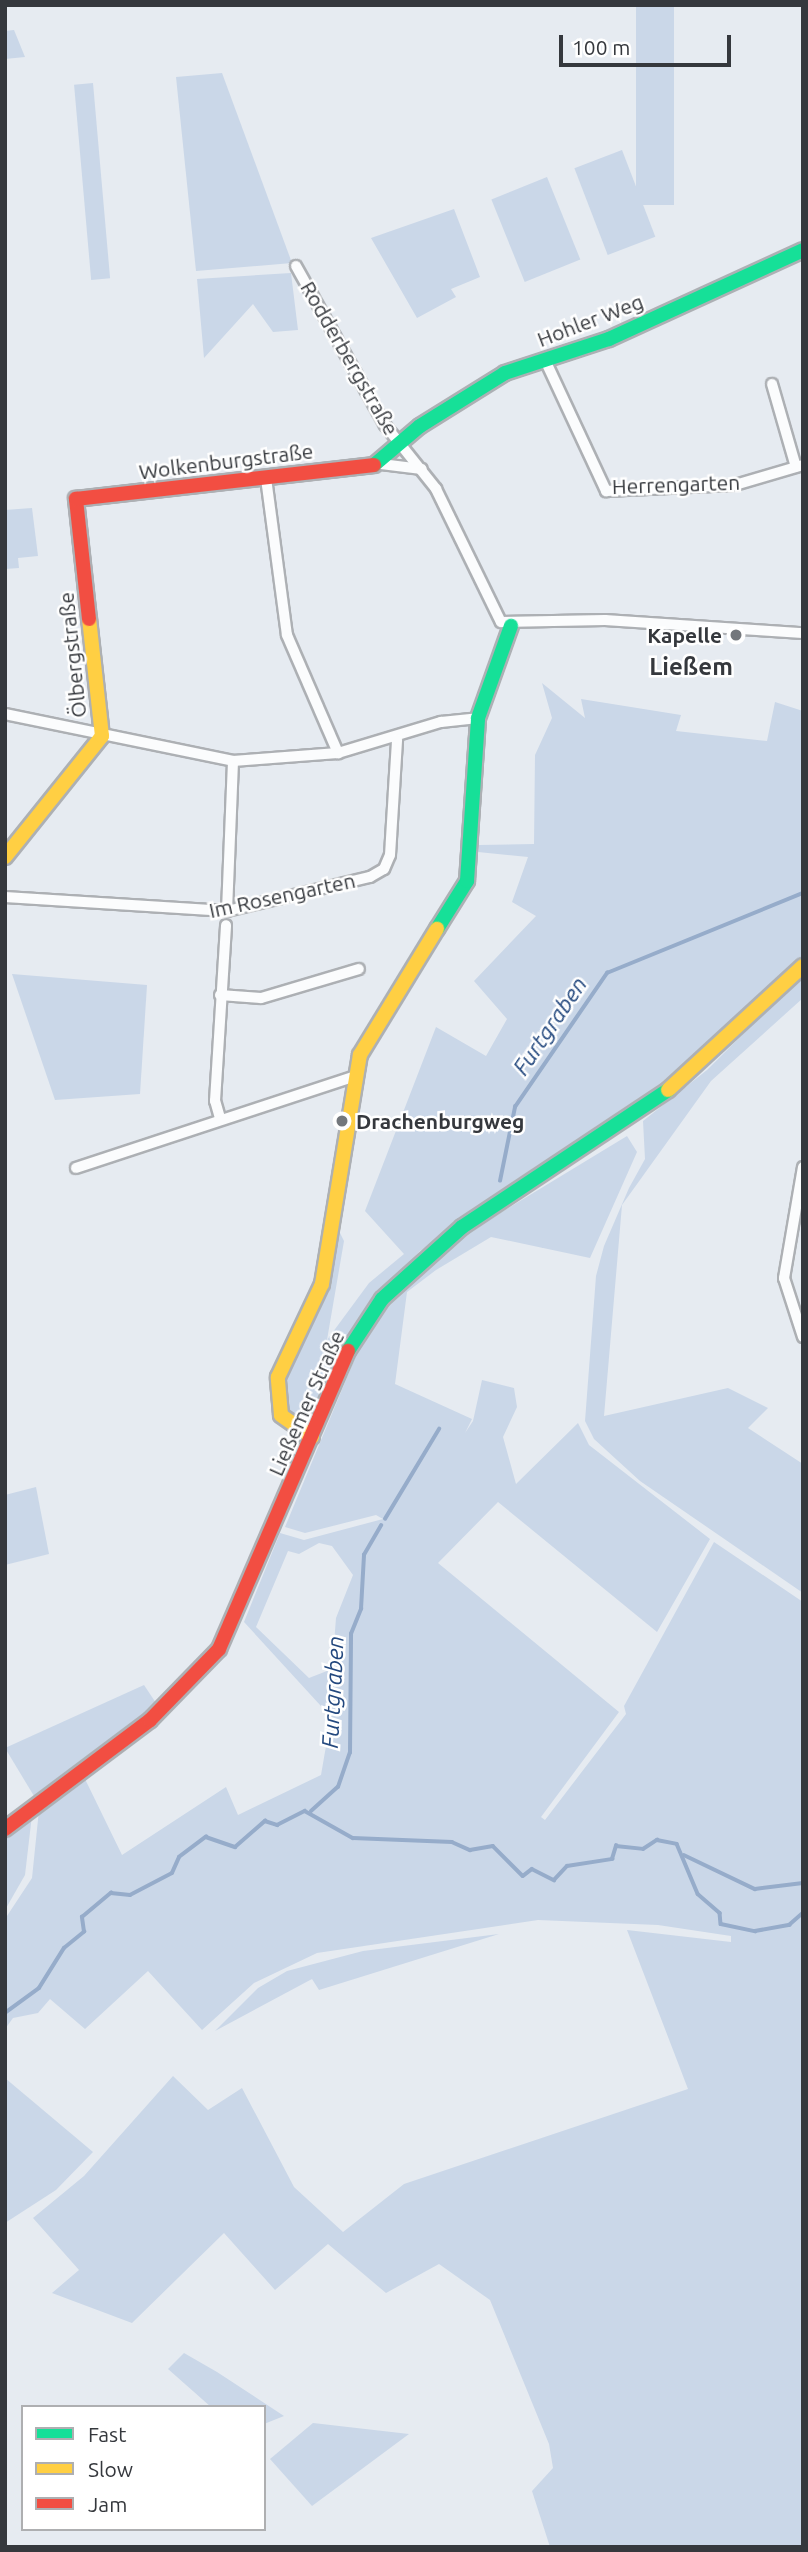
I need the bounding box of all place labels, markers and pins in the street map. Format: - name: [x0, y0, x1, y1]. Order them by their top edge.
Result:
- place label: Kapelle: [647, 622, 722, 648]
- marker: Kapelle: [728, 627, 744, 643]
- place label: Drachenburgweg: [356, 1108, 524, 1134]
- marker: Drachenburgweg: [334, 1113, 350, 1129]

